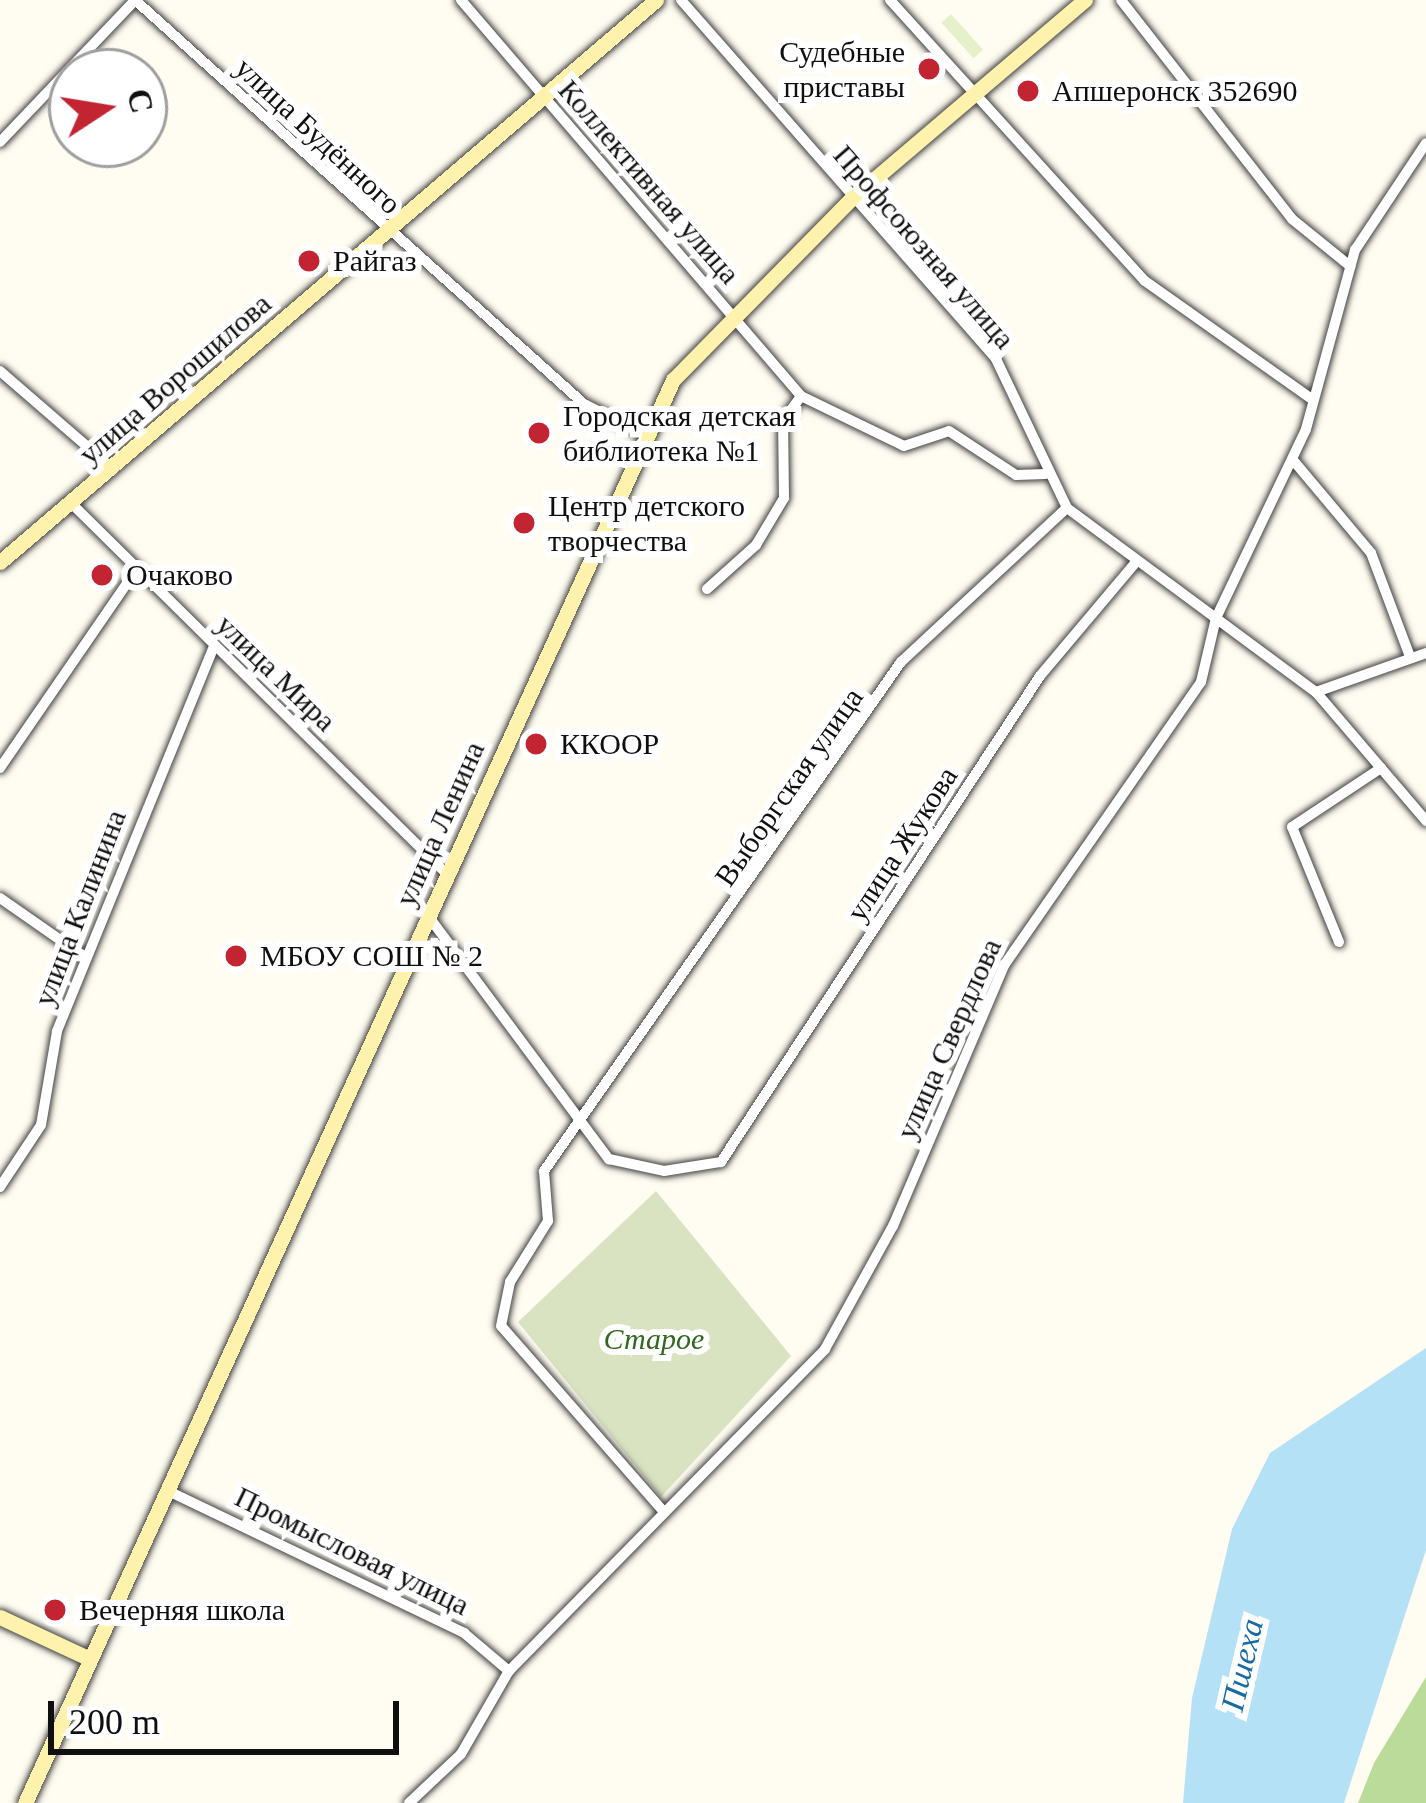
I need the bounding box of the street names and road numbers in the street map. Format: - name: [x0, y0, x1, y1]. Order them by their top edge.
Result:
- street label: улица Будённого: [228, 50, 408, 222]
- street label: Коллективная улица: [551, 73, 747, 291]
- street label: Профсоюзная улица: [826, 138, 1022, 356]
- street label: улица Ворошилова: [72, 286, 278, 472]
- street label: улица Мира: [209, 607, 343, 739]
- street label: Выборгская улица: [707, 681, 871, 893]
- street label: улица Ленина: [388, 736, 492, 912]
- street label: улица Жукова: [839, 760, 965, 928]
- street label: улица Калинина: [26, 805, 134, 1011]
- street label: улица Свердлова: [889, 933, 1009, 1145]
- street label: Промысловая улица: [229, 1479, 475, 1623]

